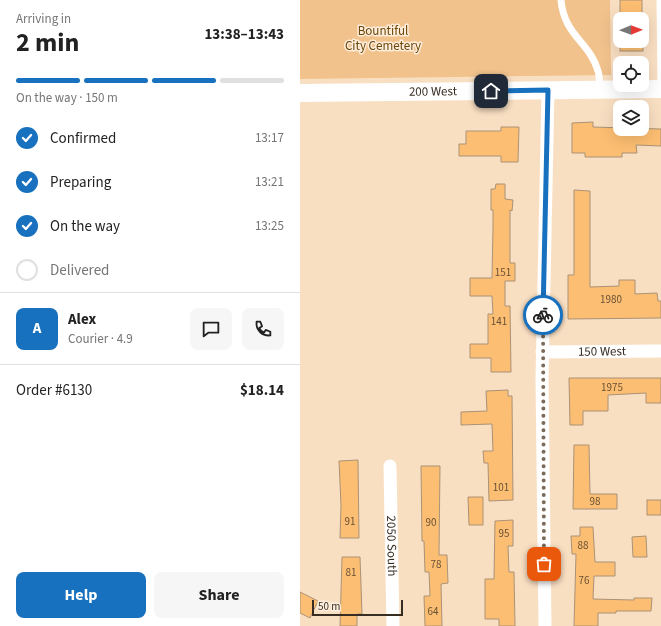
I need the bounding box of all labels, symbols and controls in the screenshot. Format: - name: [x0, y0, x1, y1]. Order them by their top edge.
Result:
- text: Arriving in: [16, 10, 71, 28]
- north arrow: [613, 12, 649, 48]
- map controls: [613, 12, 649, 136]
- park label: Bountiful City Cemetery: [345, 22, 421, 55]
- text: 2 min: [16, 24, 79, 61]
- text: 13:38–13:43: [204, 24, 284, 45]
- button: locate: [613, 56, 649, 92]
- pin: [474, 74, 508, 108]
- icon: home: [480, 80, 502, 102]
- street label: 200 West: [409, 82, 458, 101]
- text: On the way · 150 m: [16, 89, 118, 107]
- button: layers: [613, 100, 649, 136]
- icon: check: [16, 127, 38, 149]
- text: Confirmed: [50, 128, 116, 149]
- text: 13:17: [255, 129, 284, 147]
- icon: check: [16, 171, 38, 193]
- text: Preparing: [50, 172, 111, 193]
- text: 13:21: [255, 173, 284, 191]
- icon: check: [16, 215, 38, 237]
- text: On the way: [50, 216, 120, 237]
- text: 13:25: [255, 217, 284, 235]
- text: Delivered: [50, 260, 109, 281]
- house number: 151: [495, 265, 511, 280]
- house number: 1980: [600, 292, 622, 307]
- courier: [523, 295, 563, 335]
- icon: bike: [532, 304, 554, 326]
- button: chat: [190, 308, 232, 350]
- button: phone: [242, 308, 284, 350]
- text: Alex: [68, 309, 96, 330]
- house number: 141: [491, 314, 507, 329]
- text: A: [33, 318, 41, 339]
- text: Courier · 4.9: [68, 330, 133, 348]
- street label: 150 West: [578, 342, 627, 361]
- text: Order #6130: [16, 380, 92, 401]
- text: $18.14: [240, 380, 284, 401]
- house number: 1975: [601, 380, 623, 395]
- house number: 101: [493, 480, 509, 495]
- house number: 98: [590, 494, 601, 509]
- house number: 91: [345, 514, 355, 529]
- street label: 2050 South: [382, 515, 401, 577]
- house number: 90: [426, 515, 436, 530]
- house number: 95: [499, 526, 509, 541]
- house number: 88: [578, 538, 589, 553]
- pin: [527, 547, 561, 581]
- icon: bag: [533, 553, 555, 575]
- house number: 78: [431, 557, 442, 572]
- house number: 81: [346, 565, 356, 580]
- button: Help: [16, 572, 146, 618]
- button: Share: [154, 572, 284, 618]
- house number: 76: [579, 573, 590, 588]
- scale bar: [312, 598, 403, 617]
- text: 50 m: [318, 599, 340, 614]
- house number: 64: [428, 604, 439, 619]

